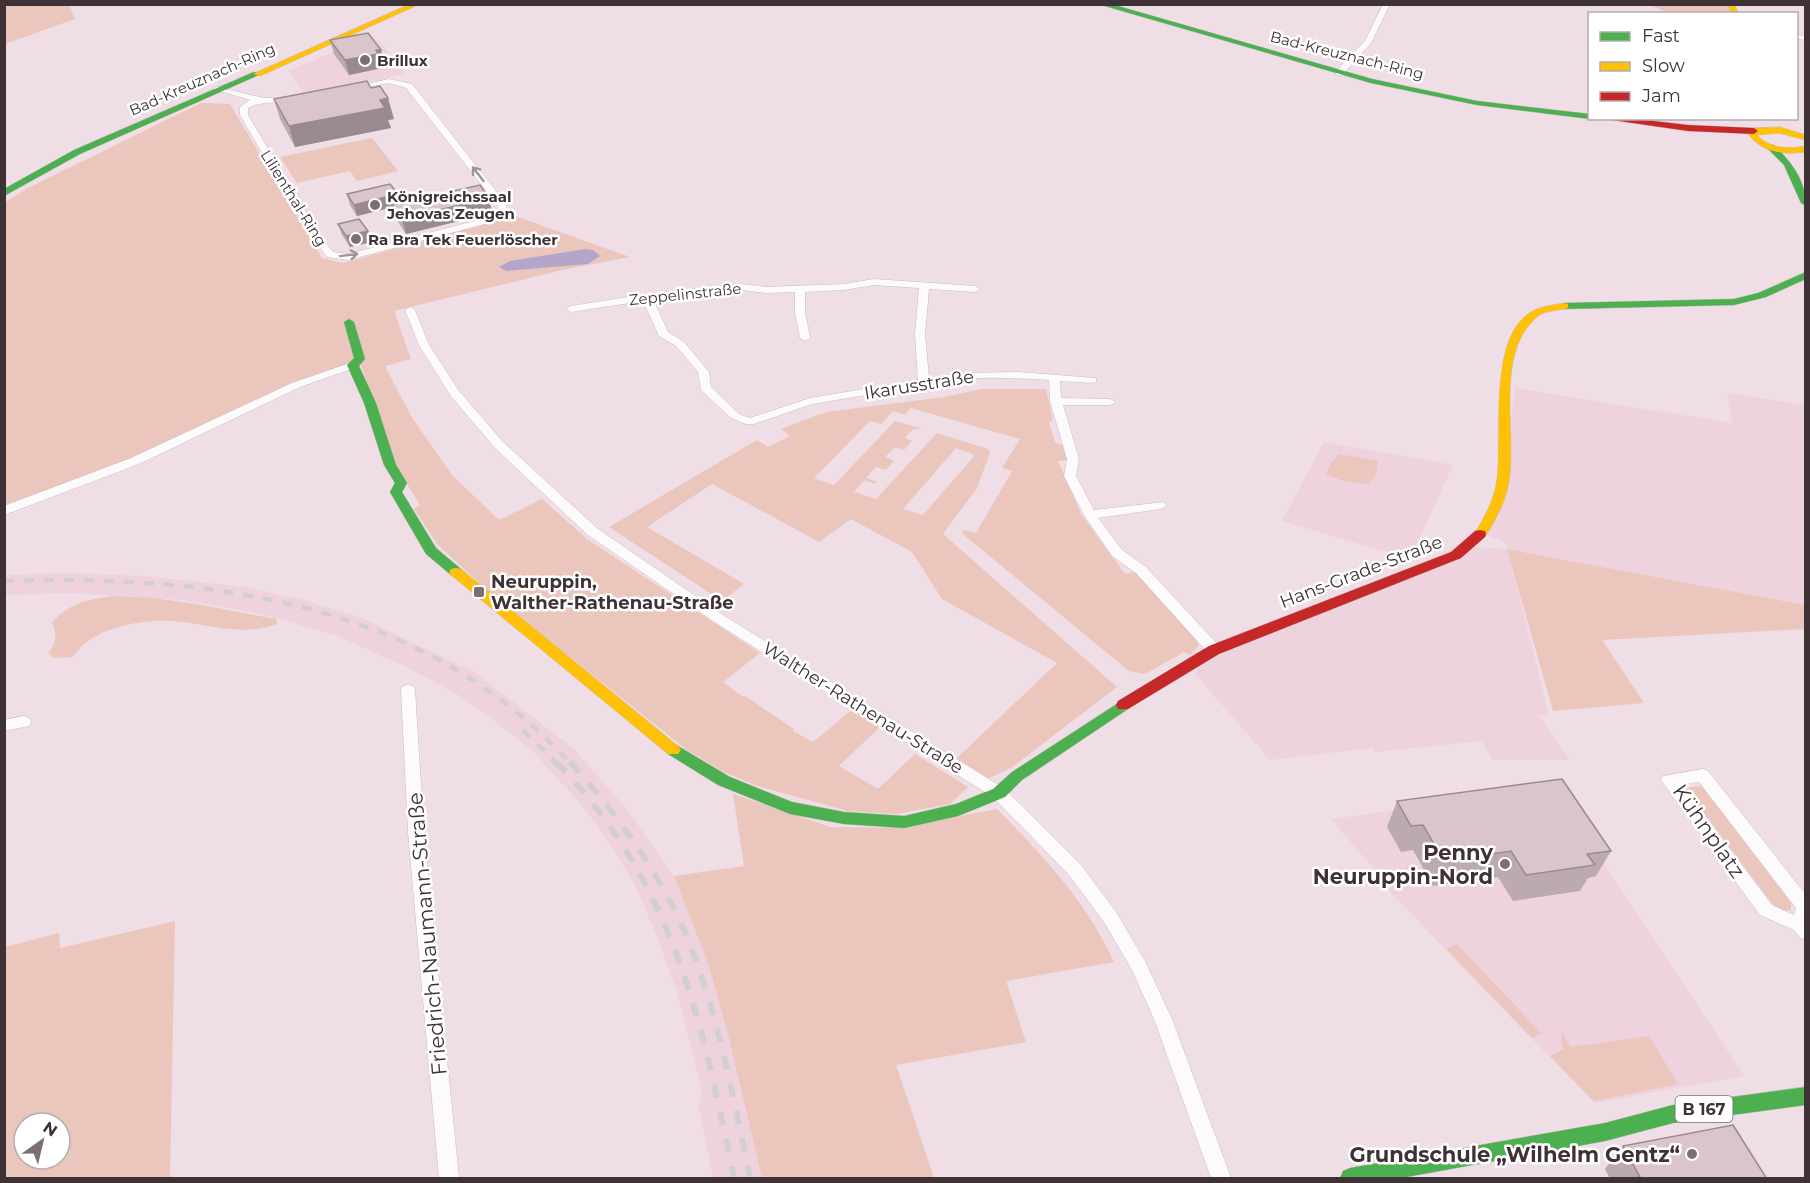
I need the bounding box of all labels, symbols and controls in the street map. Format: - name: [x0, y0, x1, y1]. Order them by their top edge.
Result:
- legend: [1588, 12, 1798, 120]
- text: Fast: [1642, 25, 1680, 47]
- street label: Bad-Kreuznach-Ring: [1268, 27, 1426, 83]
- street label: Bad-Kreuznach-Ring: [126, 38, 278, 120]
- place label: Brillux: [377, 51, 428, 70]
- marker: Brillux: [358, 53, 372, 67]
- text: Slow: [1642, 55, 1685, 77]
- text: Jam: [1641, 85, 1681, 107]
- street label: Lilienthal-Ring: [257, 146, 331, 250]
- one-way arrow: [471, 166, 484, 182]
- place label: Königreichssaal Jehovas Zeugen: [386, 187, 515, 223]
- marker: Königreichssaal Jehovas Zeugen: [368, 198, 382, 212]
- place label: Ra Bra Tek Feuerlöscher: [368, 230, 558, 249]
- marker: Ra Bra Tek Feuerlöscher: [349, 232, 363, 246]
- one-way arrow: [339, 249, 359, 260]
- street label: Zeppelinstraße: [628, 279, 742, 309]
- street label: Ikarusstraße: [863, 365, 976, 405]
- street label: Hans-Grade-Straße: [1277, 531, 1446, 613]
- place label: Neuruppin, Walther-Rathenau-Straße: [491, 571, 734, 614]
- marker: Neuruppin, Walther-Rathenau-Straße: [472, 585, 486, 599]
- street label: Walther-Rathenau-Straße: [759, 637, 967, 779]
- street label: Kühnplatz: [1668, 779, 1750, 883]
- street label: Friedrich-Naumann-Straße: [402, 791, 452, 1077]
- place label: Penny Neuruppin-Nord: [1313, 840, 1493, 889]
- marker: Penny Neuruppin-Nord: [1498, 857, 1512, 871]
- road number: B 167: [1676, 1096, 1732, 1122]
- north arrow: [12, 1111, 72, 1171]
- text: N: [39, 1117, 61, 1140]
- place label: Grundschule „Wilhelm Gentz“: [1350, 1142, 1680, 1167]
- marker: Grundschule „Wilhelm Gentz“: [1685, 1147, 1699, 1161]

